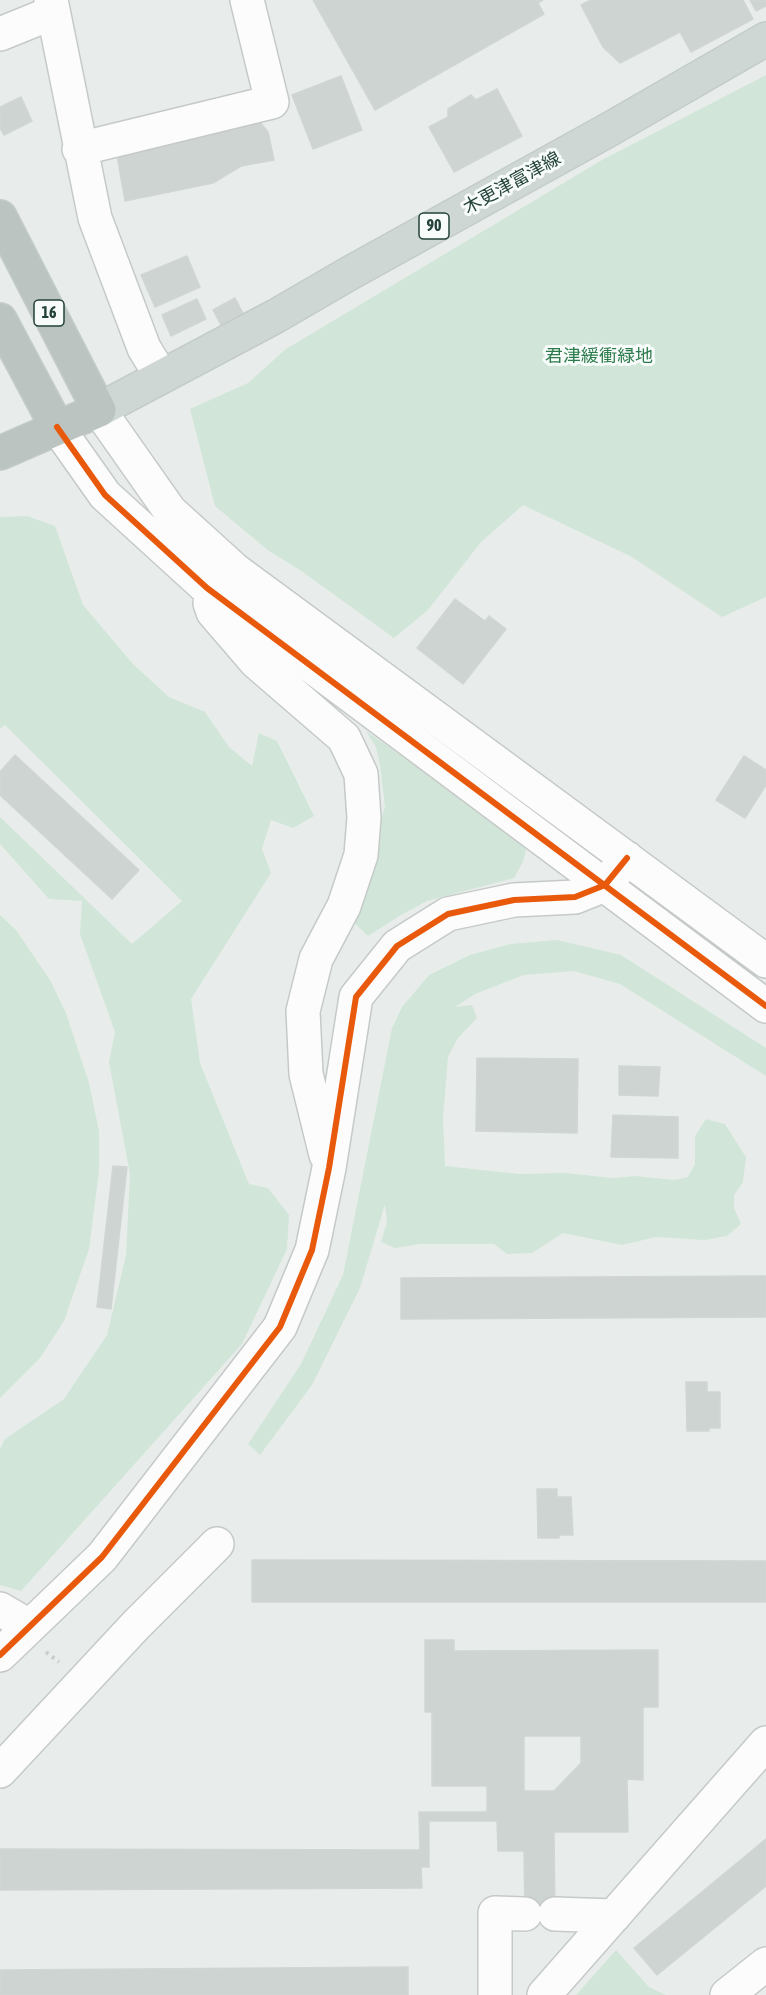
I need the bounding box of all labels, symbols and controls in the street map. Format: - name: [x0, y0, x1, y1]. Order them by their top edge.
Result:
- street label: 木更津富津線: [460, 147, 564, 219]
- road number: 90: [419, 213, 449, 239]
- road number: 16: [34, 300, 64, 326]
- park label: 君津緩衝緑地: [545, 345, 653, 367]

